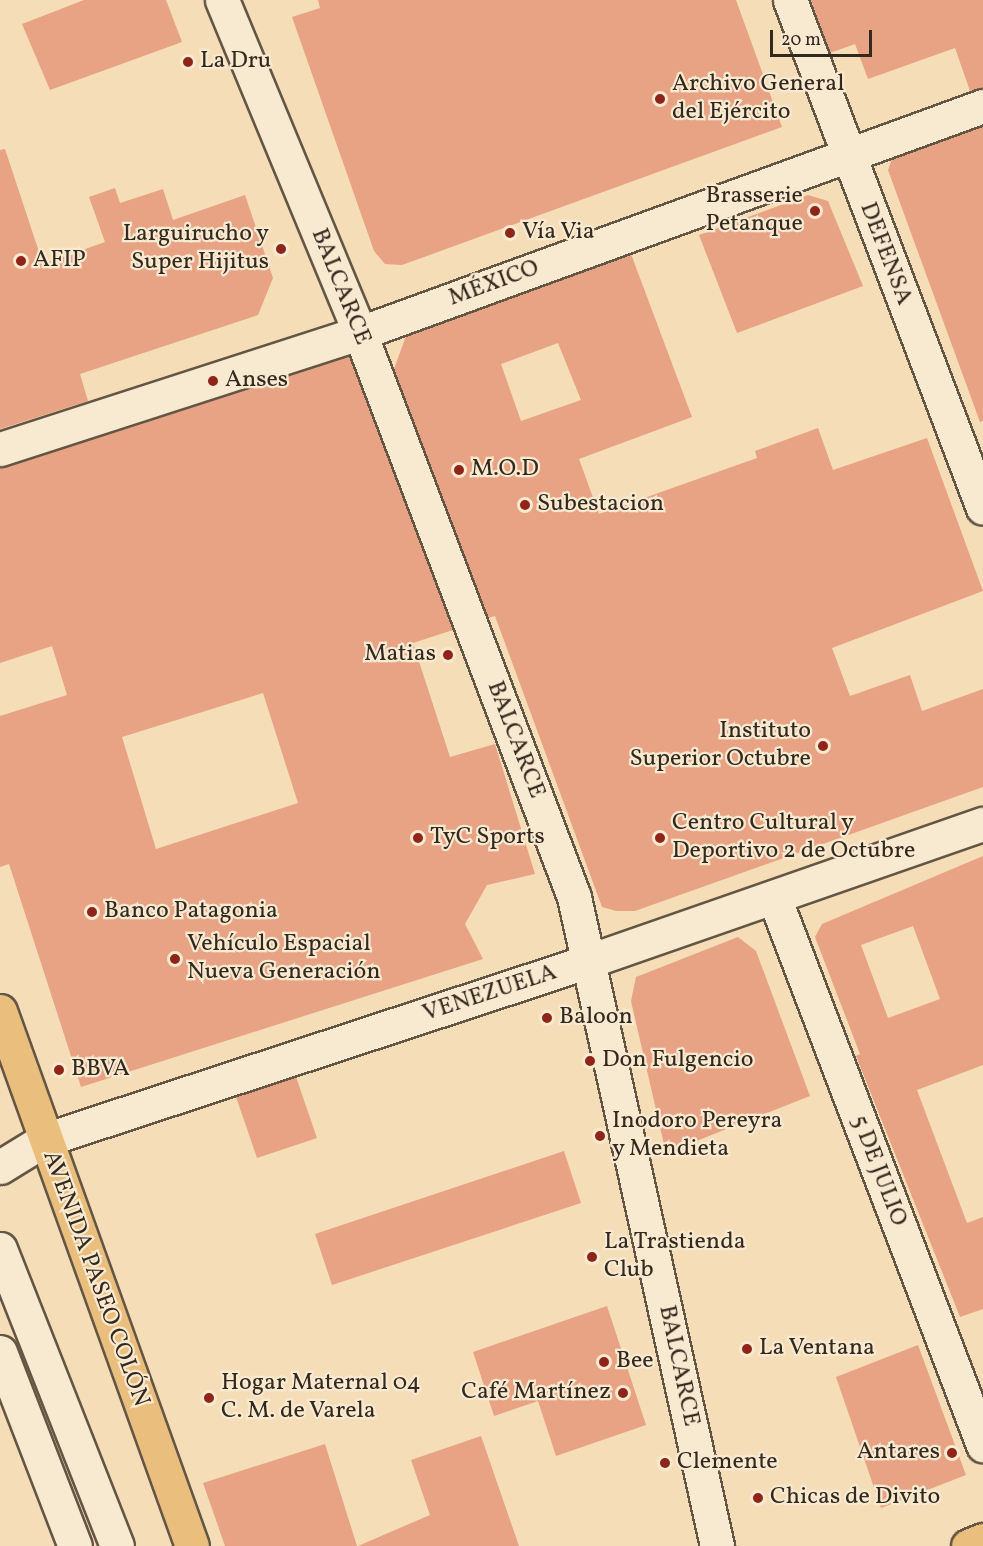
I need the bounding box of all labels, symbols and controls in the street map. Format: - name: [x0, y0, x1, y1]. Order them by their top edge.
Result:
- scale bar: [773, 18, 875, 56]
- text: 20 m: [781, 28, 821, 53]
- place label: La Dru: [200, 48, 271, 76]
- marker: La Dru: [181, 55, 195, 69]
- place label: Archivo General del Ejército: [672, 71, 844, 127]
- marker: Archivo General del Ejército: [653, 92, 667, 106]
- place label: Brasserie Petanque: [705, 183, 803, 239]
- street label: DEFENSA: [852, 199, 918, 309]
- marker: Brasserie Petanque: [808, 204, 822, 218]
- place label: Vía Via: [522, 219, 595, 247]
- place label: Larguirucho y Super Hijitus: [122, 221, 269, 277]
- street label: BALCARCE: [304, 225, 376, 349]
- marker: Vía Via: [503, 226, 517, 240]
- marker: Larguirucho y Super Hijitus: [274, 242, 288, 256]
- place label: AFIP: [33, 247, 86, 275]
- marker: AFIP: [14, 254, 28, 268]
- street label: MÉXICO: [445, 254, 543, 314]
- place label: Anses: [225, 367, 288, 395]
- marker: Anses: [206, 374, 220, 388]
- place label: M.O.D: [471, 456, 539, 484]
- marker: M.O.D: [452, 463, 466, 477]
- place label: Subestacion: [537, 491, 664, 519]
- marker: Subestacion: [518, 498, 532, 512]
- place label: Matias: [364, 641, 436, 669]
- marker: Matias: [441, 648, 455, 662]
- street label: BALCARCE: [479, 677, 551, 803]
- place label: Instituto Superior Octubre: [629, 718, 811, 774]
- marker: Instituto Superior Octubre: [816, 739, 830, 753]
- place label: Centro Cultural y Deportivo 2 de Octubre: [672, 810, 915, 866]
- place label: TyC Sports: [430, 824, 545, 852]
- marker: TyC Sports: [411, 831, 425, 845]
- marker: Centro Cultural y Deportivo 2 de Octubre: [653, 831, 667, 845]
- place label: Banco Patagonia: [104, 898, 278, 926]
- marker: Banco Patagonia: [85, 905, 99, 919]
- place label: Vehículo Espacial Nueva Generación: [187, 931, 381, 987]
- marker: Vehículo Espacial Nueva Generación: [168, 952, 182, 966]
- street label: VENEZUELA: [419, 959, 561, 1029]
- place label: Baloon: [559, 1004, 633, 1032]
- marker: Baloon: [540, 1011, 554, 1025]
- place label: Don Fulgencio: [602, 1047, 754, 1075]
- marker: Don Fulgencio: [583, 1054, 597, 1068]
- place label: BBVA: [71, 1056, 130, 1084]
- marker: BBVA: [52, 1063, 66, 1077]
- place label: Inodoro Pereyra y Mendieta: [612, 1108, 783, 1164]
- street label: 5 DE JULIO: [844, 1111, 912, 1231]
- marker: Inodoro Pereyra y Mendieta: [593, 1129, 607, 1143]
- street label: AVENIDA PASEO COLÓN: [35, 1147, 155, 1411]
- place label: La Trastienda Club: [604, 1229, 746, 1285]
- marker: La Trastienda Club: [585, 1250, 599, 1264]
- street label: BALCARCE: [651, 1303, 705, 1429]
- place label: La Ventana: [759, 1335, 876, 1363]
- marker: La Ventana: [740, 1342, 754, 1356]
- place label: Bee: [616, 1348, 654, 1376]
- marker: Bee: [597, 1355, 611, 1369]
- place label: Hogar Maternal 04 C. M. de Varela: [221, 1370, 421, 1426]
- place label: Café Martínez: [461, 1379, 611, 1407]
- marker: Café Martínez: [616, 1386, 630, 1400]
- marker: Hogar Maternal 04 C. M. de Varela: [202, 1391, 216, 1405]
- place label: Antares: [857, 1439, 940, 1467]
- marker: Antares: [945, 1446, 959, 1460]
- place label: Clemente: [677, 1449, 778, 1477]
- marker: Clemente: [658, 1456, 672, 1470]
- place label: Chicas de Divito: [770, 1484, 940, 1512]
- marker: Chicas de Divito: [751, 1491, 765, 1505]

